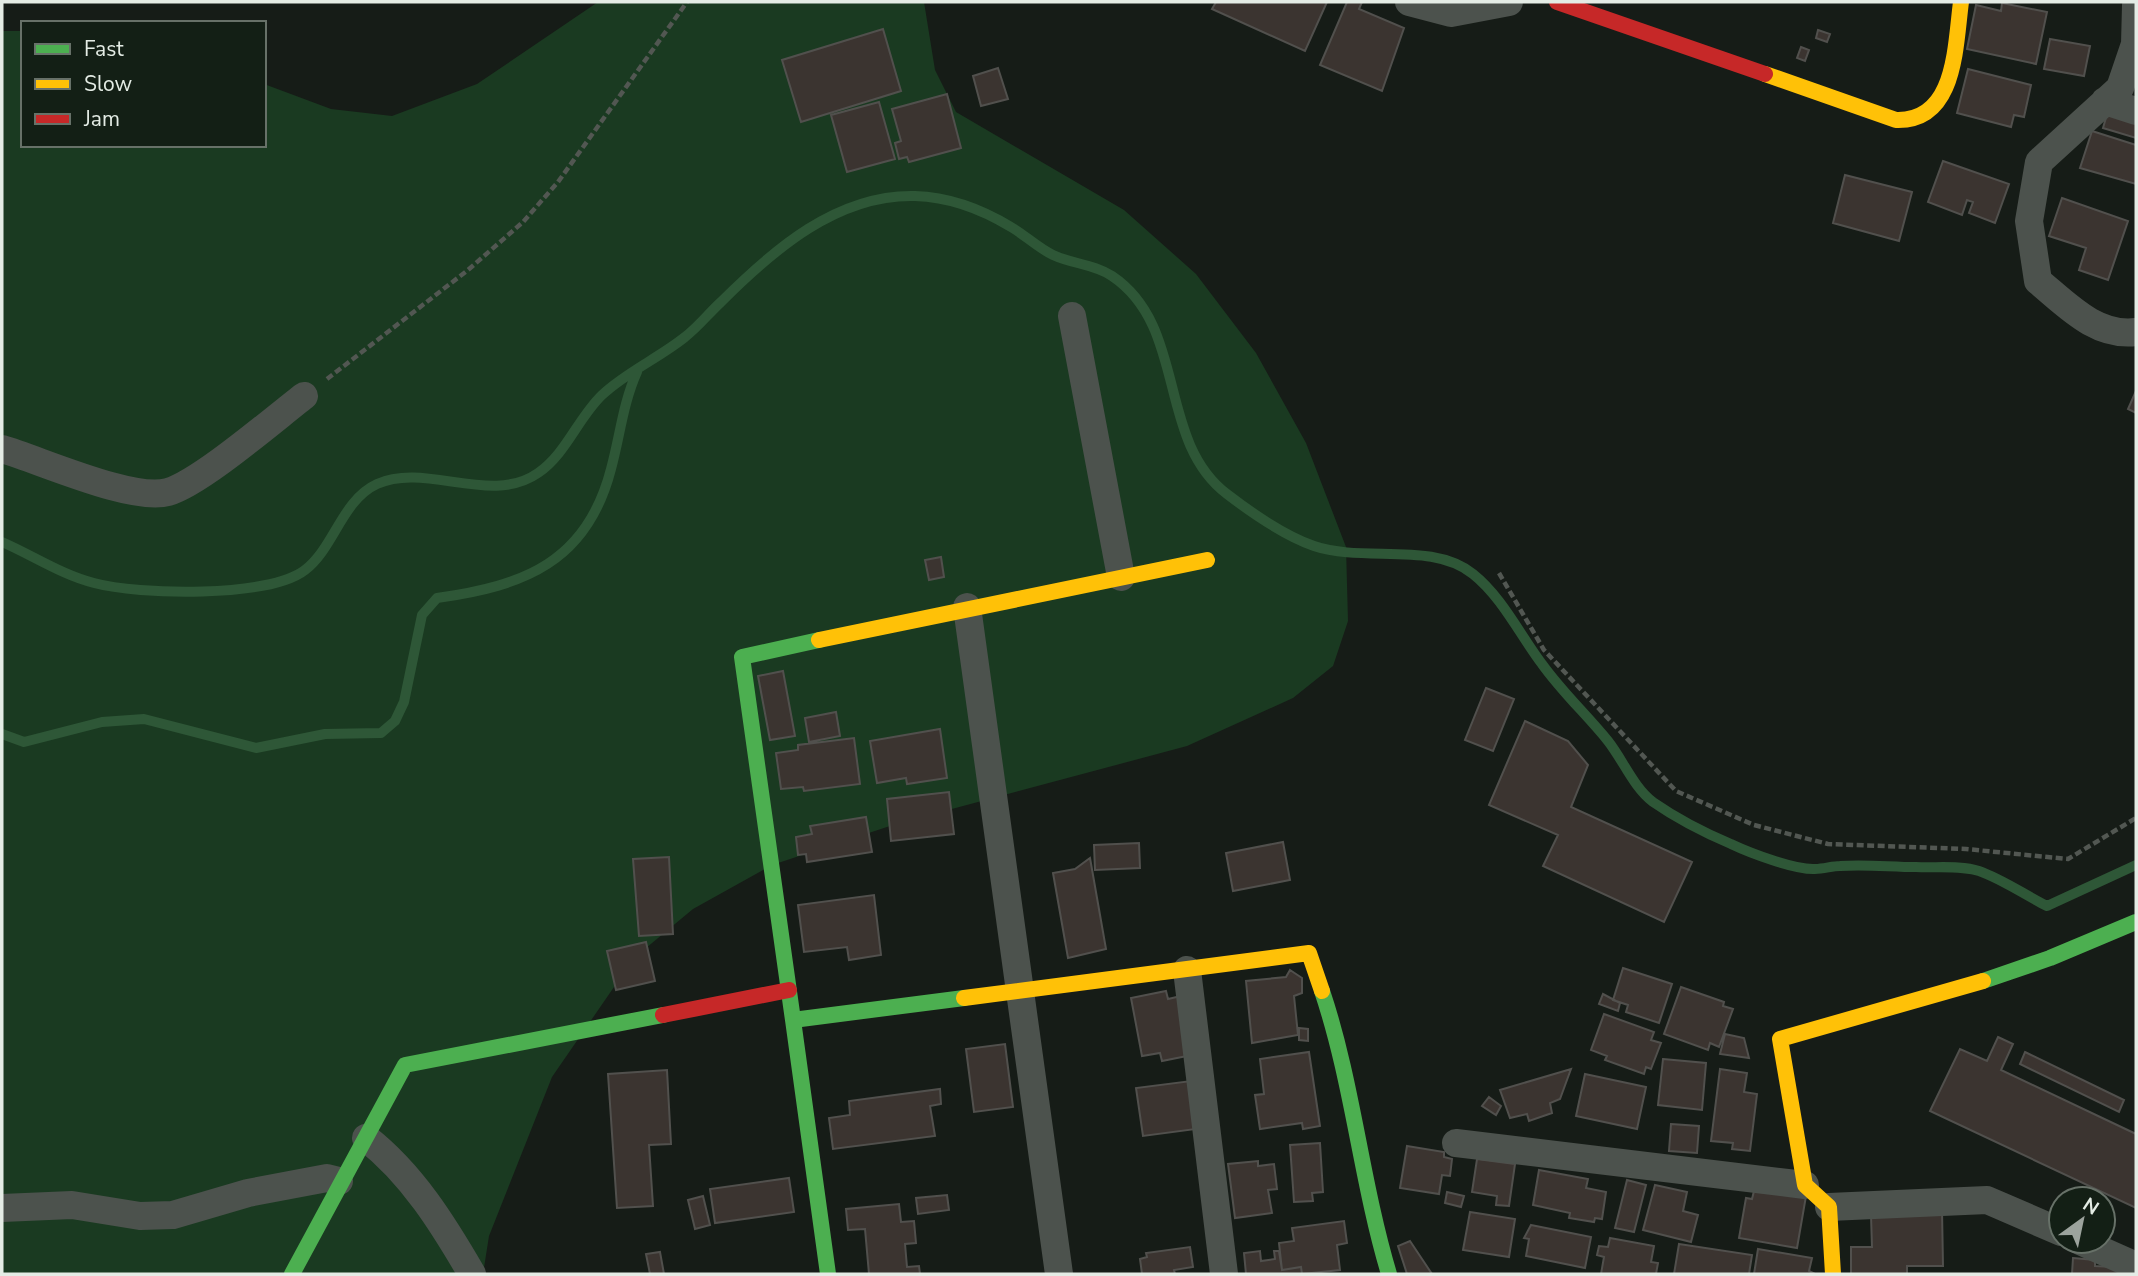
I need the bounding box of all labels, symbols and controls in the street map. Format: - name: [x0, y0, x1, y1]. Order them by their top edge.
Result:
- legend: [21, 21, 266, 147]
- text: Fast: [84, 35, 124, 63]
- text: Slow: [84, 70, 133, 98]
- text: Jam: [83, 105, 120, 133]
- north arrow: [2047, 1185, 2117, 1255]
- text: N: [2078, 1192, 2104, 1221]

